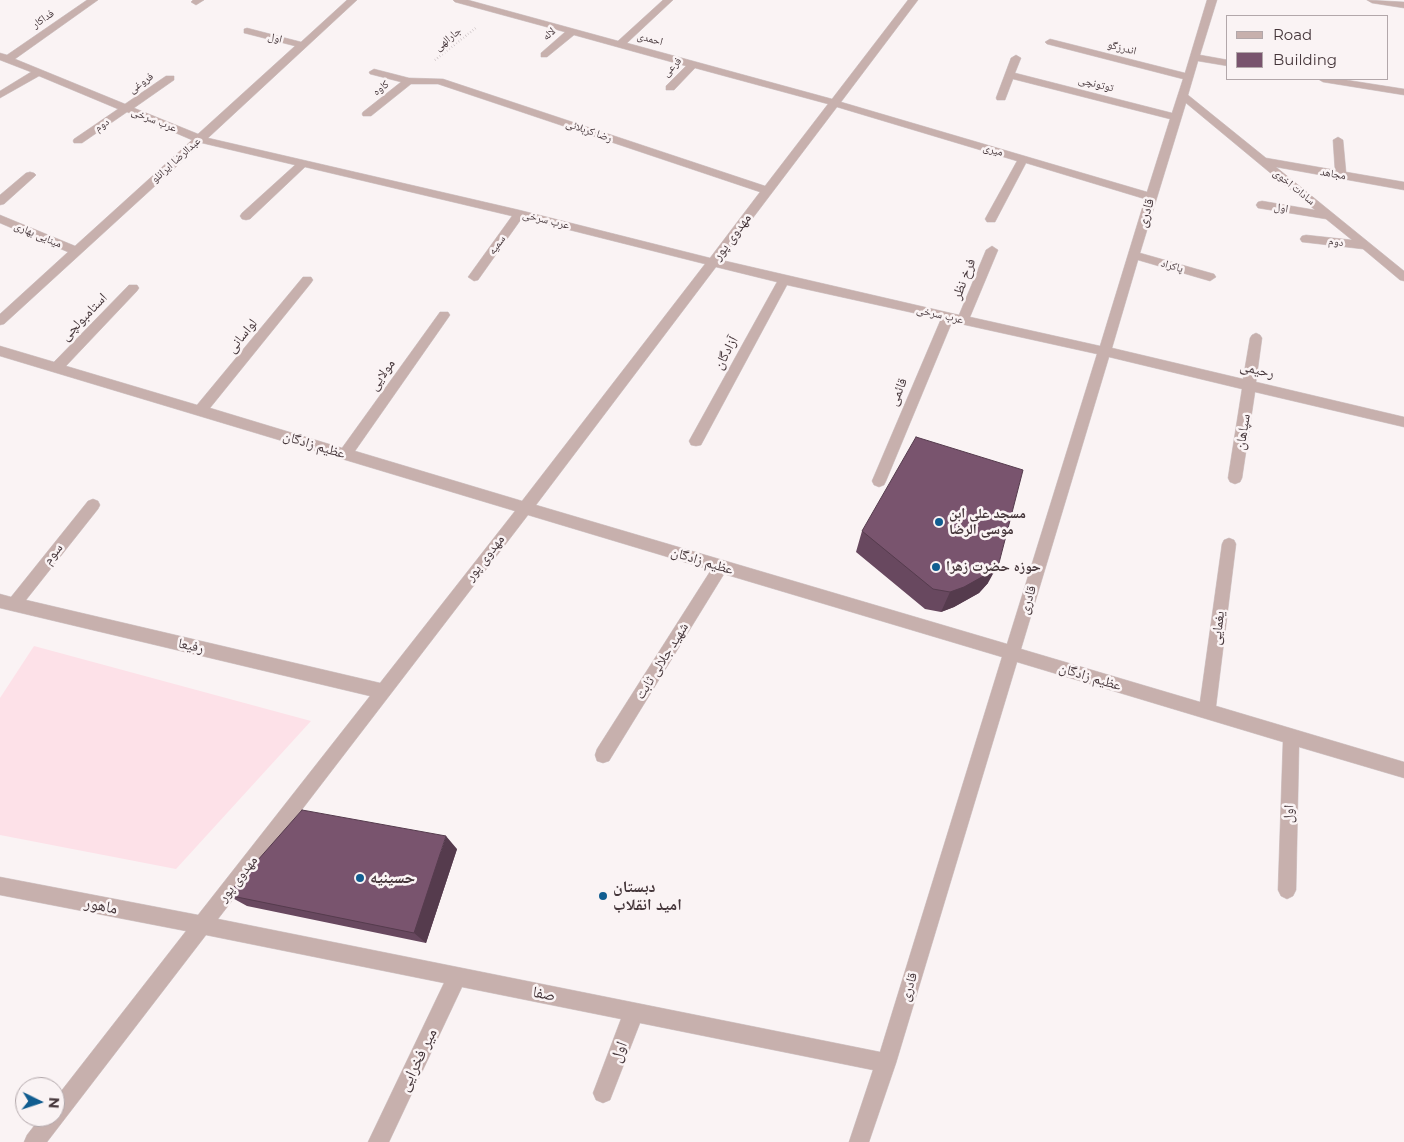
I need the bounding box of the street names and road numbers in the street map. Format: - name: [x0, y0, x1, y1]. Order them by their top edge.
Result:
- street label: فداکار: [29, 7, 57, 31]
- street label: جارالهی: [432, 24, 464, 54]
- street label: لاله: [540, 25, 558, 43]
- street label: احمدی: [636, 29, 664, 49]
- street label: اول: [266, 30, 284, 46]
- street label: اندرزگو: [1106, 38, 1138, 58]
- street label: فرعی: [659, 54, 685, 80]
- street label: فروغی: [126, 70, 156, 96]
- street label: توتونچی: [1077, 73, 1115, 95]
- street label: کاوه: [370, 78, 392, 98]
- street label: عرب سرخی: [129, 105, 179, 135]
- street label: دوم: [92, 115, 112, 135]
- street label: رضا کربلائی: [564, 117, 614, 145]
- street label: عبدالرضا ایرانلو: [149, 134, 203, 186]
- street label: میری: [981, 141, 1005, 159]
- street label: مجاهد: [1319, 165, 1347, 183]
- street label: سادات اخوی: [1270, 166, 1318, 208]
- street label: قادرى: [1134, 197, 1158, 229]
- street label: اول: [1273, 200, 1289, 216]
- street label: عرب سرخی: [521, 208, 571, 232]
- street label: مهدوی پور: [709, 210, 755, 264]
- street label: مینایی بهاری: [12, 219, 64, 251]
- street label: سمیه: [486, 233, 508, 257]
- street label: دوم: [1328, 235, 1344, 249]
- street label: فرخ نظر: [948, 256, 980, 302]
- street label: پاکراد: [1159, 257, 1185, 275]
- street label: استامبولچی: [57, 290, 111, 344]
- street label: عرب سرخی: [915, 303, 965, 327]
- street label: لواسانی: [223, 316, 261, 356]
- street label: آزادگان: [710, 333, 742, 373]
- street label: مولایی: [365, 356, 399, 394]
- street label: رحیمی: [1238, 358, 1276, 382]
- street label: قائمی: [885, 376, 911, 408]
- street label: سپاهان: [1232, 413, 1254, 451]
- street label: عظیم زادگان: [281, 428, 347, 462]
- street label: مهدوی پور: [462, 532, 508, 584]
- street label: سوم: [39, 540, 67, 568]
- street label: عظیم زادگان: [669, 544, 735, 578]
- street label: قادرى: [1016, 584, 1040, 616]
- street label: یغمایی: [1208, 610, 1228, 646]
- street label: شهید جلالی ثابت: [632, 620, 692, 702]
- street label: رفیعا: [177, 635, 205, 657]
- street label: عظیم زادگان: [1057, 660, 1123, 694]
- street label: اول: [1280, 805, 1298, 823]
- street label: مهدوی پور: [215, 853, 261, 905]
- street label: ماهور: [83, 893, 119, 919]
- street label: قادرى: [897, 971, 921, 1003]
- street label: صفا: [531, 982, 557, 1006]
- street label: میر فخرایی: [395, 1025, 441, 1095]
- street label: اول: [606, 1039, 632, 1065]

